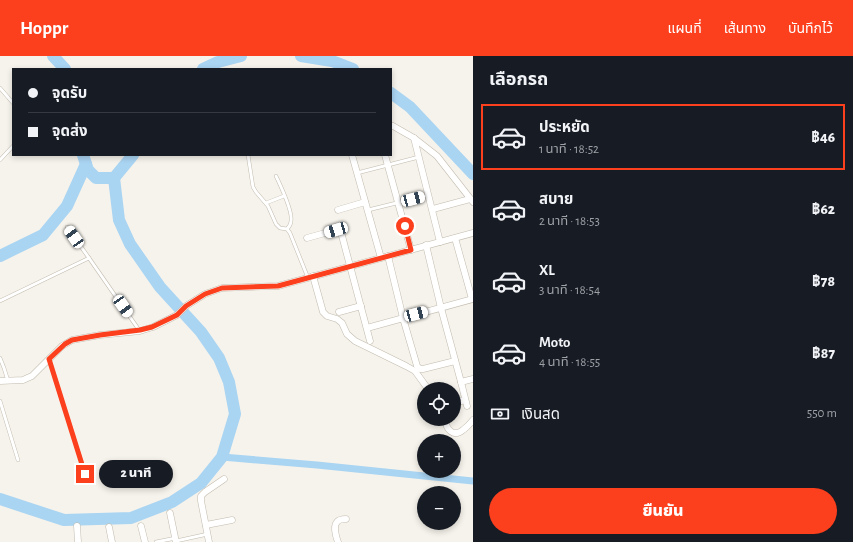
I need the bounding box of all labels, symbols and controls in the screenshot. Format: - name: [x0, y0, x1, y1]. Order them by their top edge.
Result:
- text: Hoppr: [20, 19, 68, 38]
- text: แผนที่: [668, 22, 702, 36]
- text: เส้นทาง: [724, 22, 766, 36]
- text: บันทึกไว้: [788, 22, 833, 36]
- text: เลือกรถ: [489, 71, 548, 89]
- text: จุดรับ: [52, 86, 87, 101]
- icon: car: [491, 119, 527, 155]
- text: ประหยัด: [539, 120, 590, 135]
- text: จุดส่ง: [52, 124, 88, 139]
- text: ฿46: [811, 130, 835, 145]
- text: 1 นาที · 18:52: [539, 143, 599, 156]
- car: [400, 190, 426, 208]
- icon: car: [491, 191, 527, 227]
- text: สบาย: [539, 192, 573, 207]
- text: ฿62: [812, 202, 835, 217]
- text: 2 นาที · 18:53: [539, 215, 600, 228]
- route start: [396, 217, 414, 235]
- car: [323, 221, 349, 239]
- car: [62, 224, 86, 250]
- icon: car: [491, 263, 527, 299]
- text: XL: [539, 263, 555, 278]
- text: ฿78: [812, 274, 835, 289]
- text: 3 นาที · 18:54: [539, 284, 600, 297]
- car: [111, 293, 135, 319]
- car: [403, 305, 429, 323]
- icon: car: [491, 335, 527, 371]
- text: Moto: [539, 335, 571, 350]
- text: ฿87: [812, 346, 835, 361]
- text: 4 นาที · 18:55: [539, 356, 600, 369]
- map controls: [417, 382, 461, 530]
- button: locate: [417, 382, 461, 426]
- icon: cash: [489, 403, 511, 425]
- text: เงินสด: [521, 407, 560, 422]
- text: 550 m: [807, 407, 837, 420]
- button: +: [417, 434, 461, 478]
- callout: 2 นาที: [99, 460, 173, 488]
- route end: [76, 465, 94, 483]
- text: 2 นาที: [121, 467, 151, 480]
- button: −: [417, 486, 461, 530]
- button: ยืนยัน: [489, 488, 837, 534]

